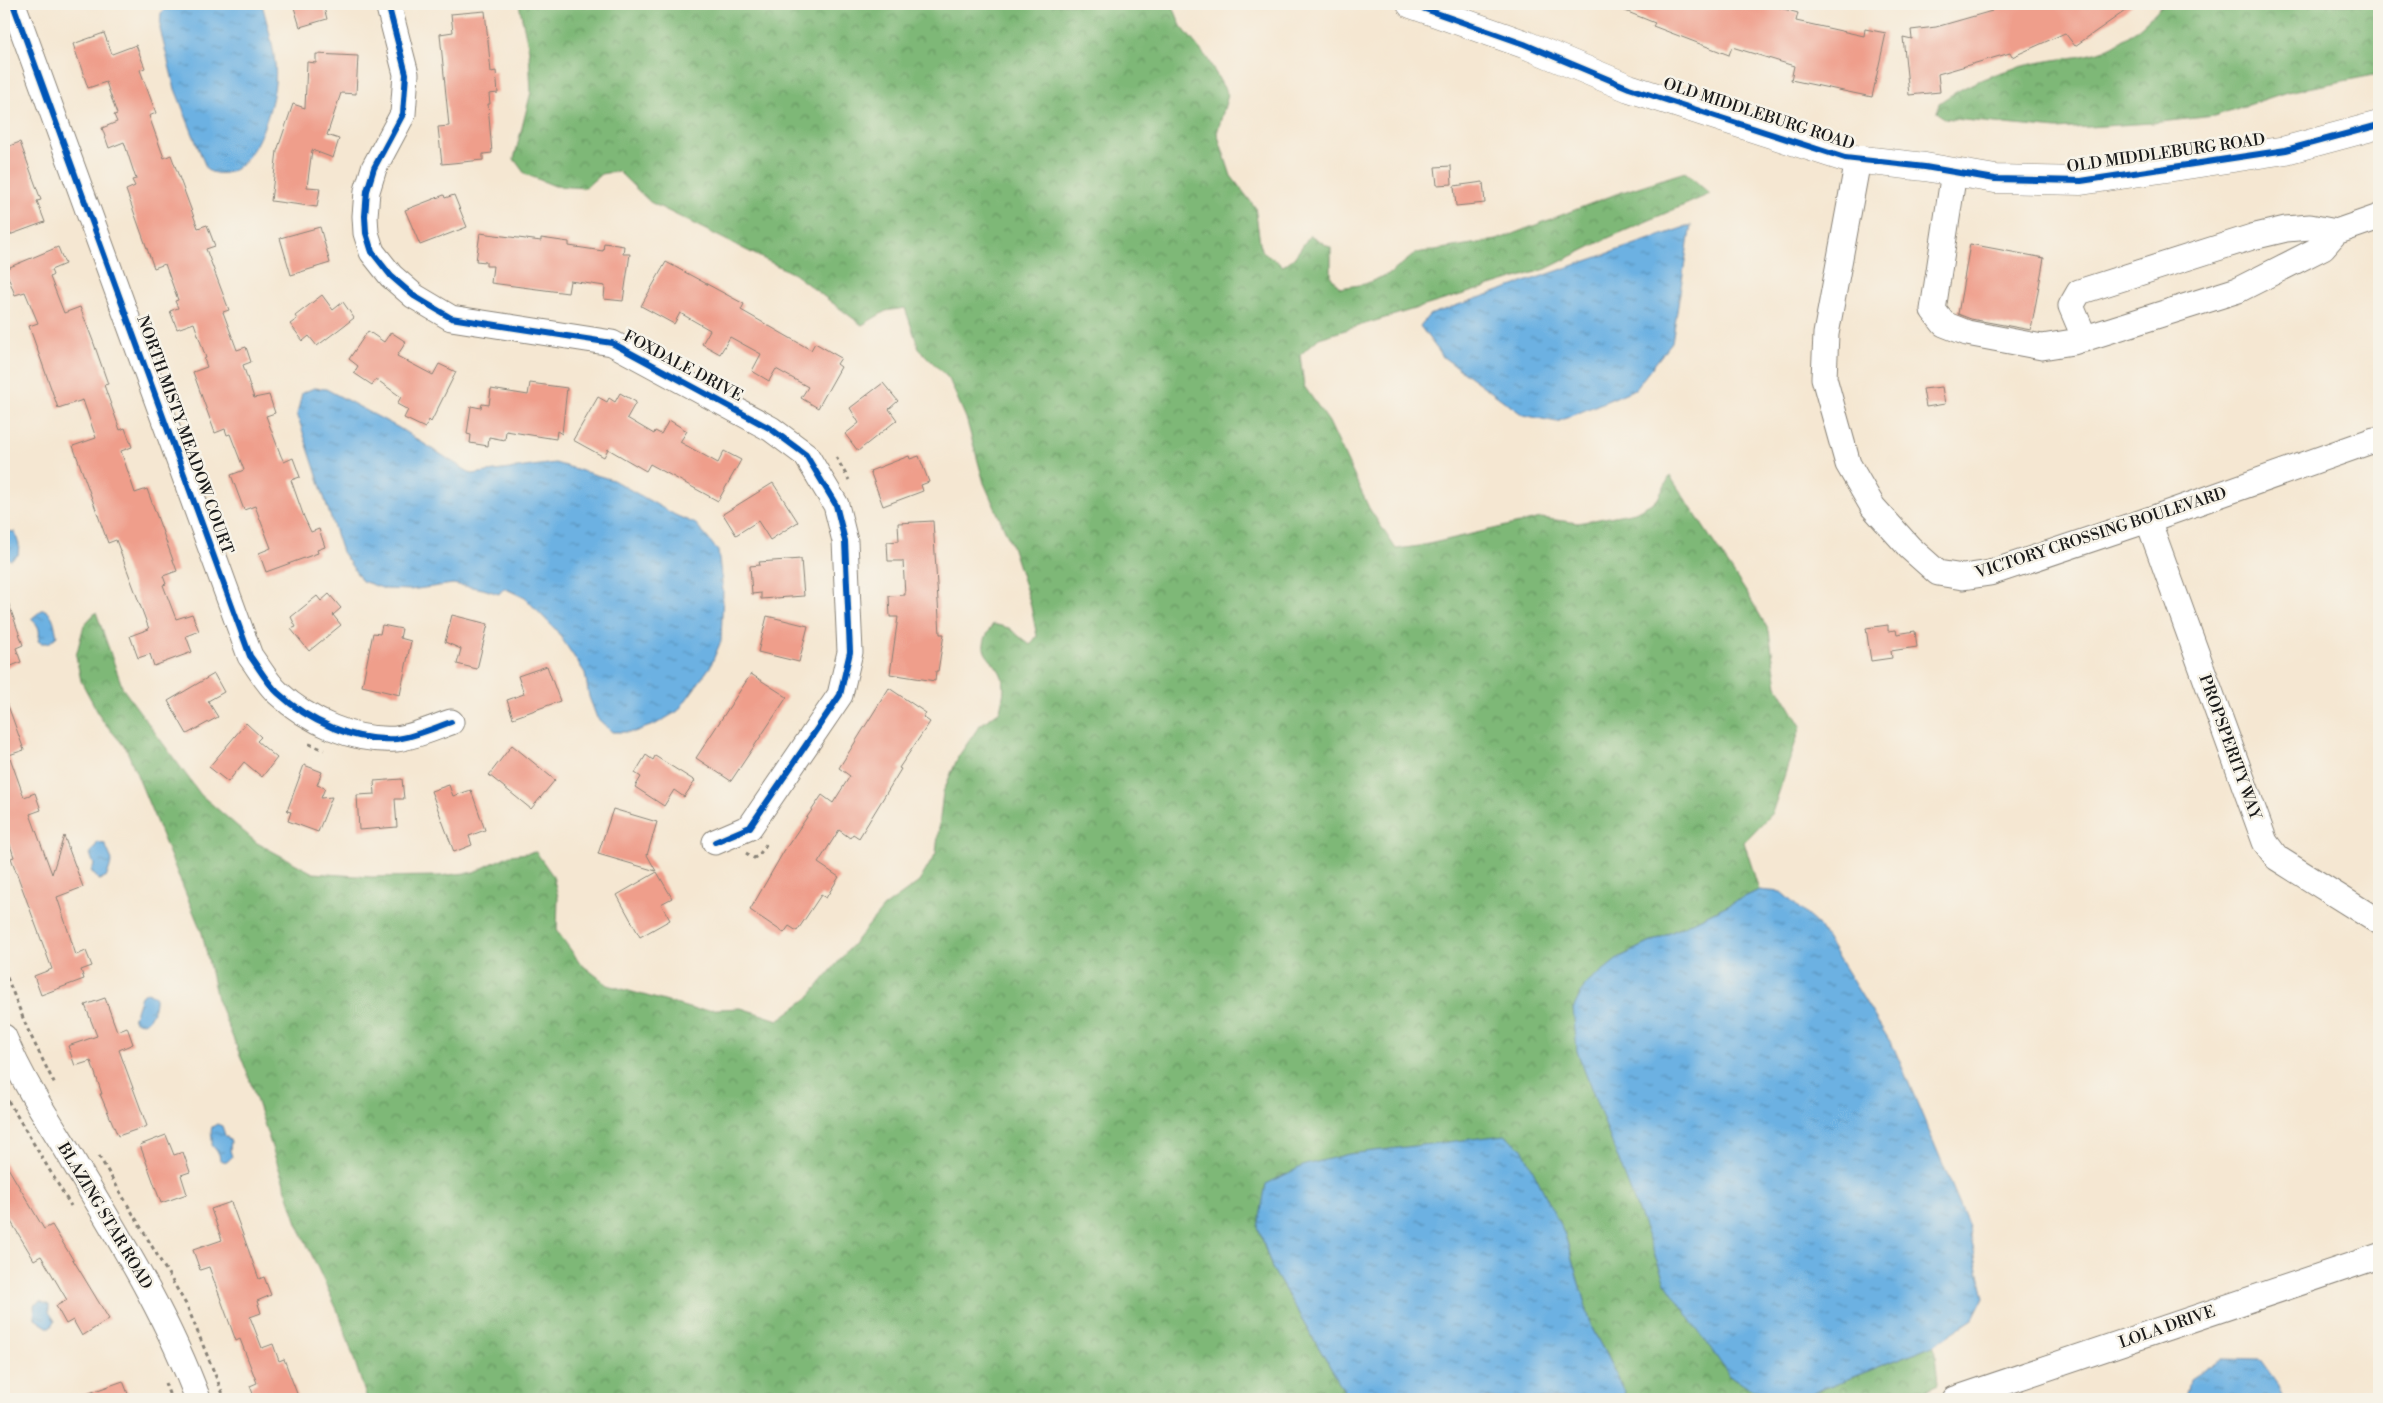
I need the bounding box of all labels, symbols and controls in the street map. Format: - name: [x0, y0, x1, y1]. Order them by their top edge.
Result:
- street label: OLD MIDDLEBURG ROAD: [1661, 74, 1857, 154]
- street label: OLD MIDDLEBURG ROAD: [2066, 129, 2266, 177]
- street label: NORTH MISTY MEADOW COURT: [132, 313, 238, 557]
- street label: FOXDALE DRIVE: [620, 326, 746, 406]
- street label: VICTORY CROSSING BOULEVARD: [1972, 483, 2229, 583]
- street label: PROPSPERITY WAY: [2194, 672, 2266, 824]
- street label: BLAZING STAR ROAD: [53, 1138, 157, 1293]
- street label: LOLA DRIVE: [2116, 1301, 2218, 1353]

